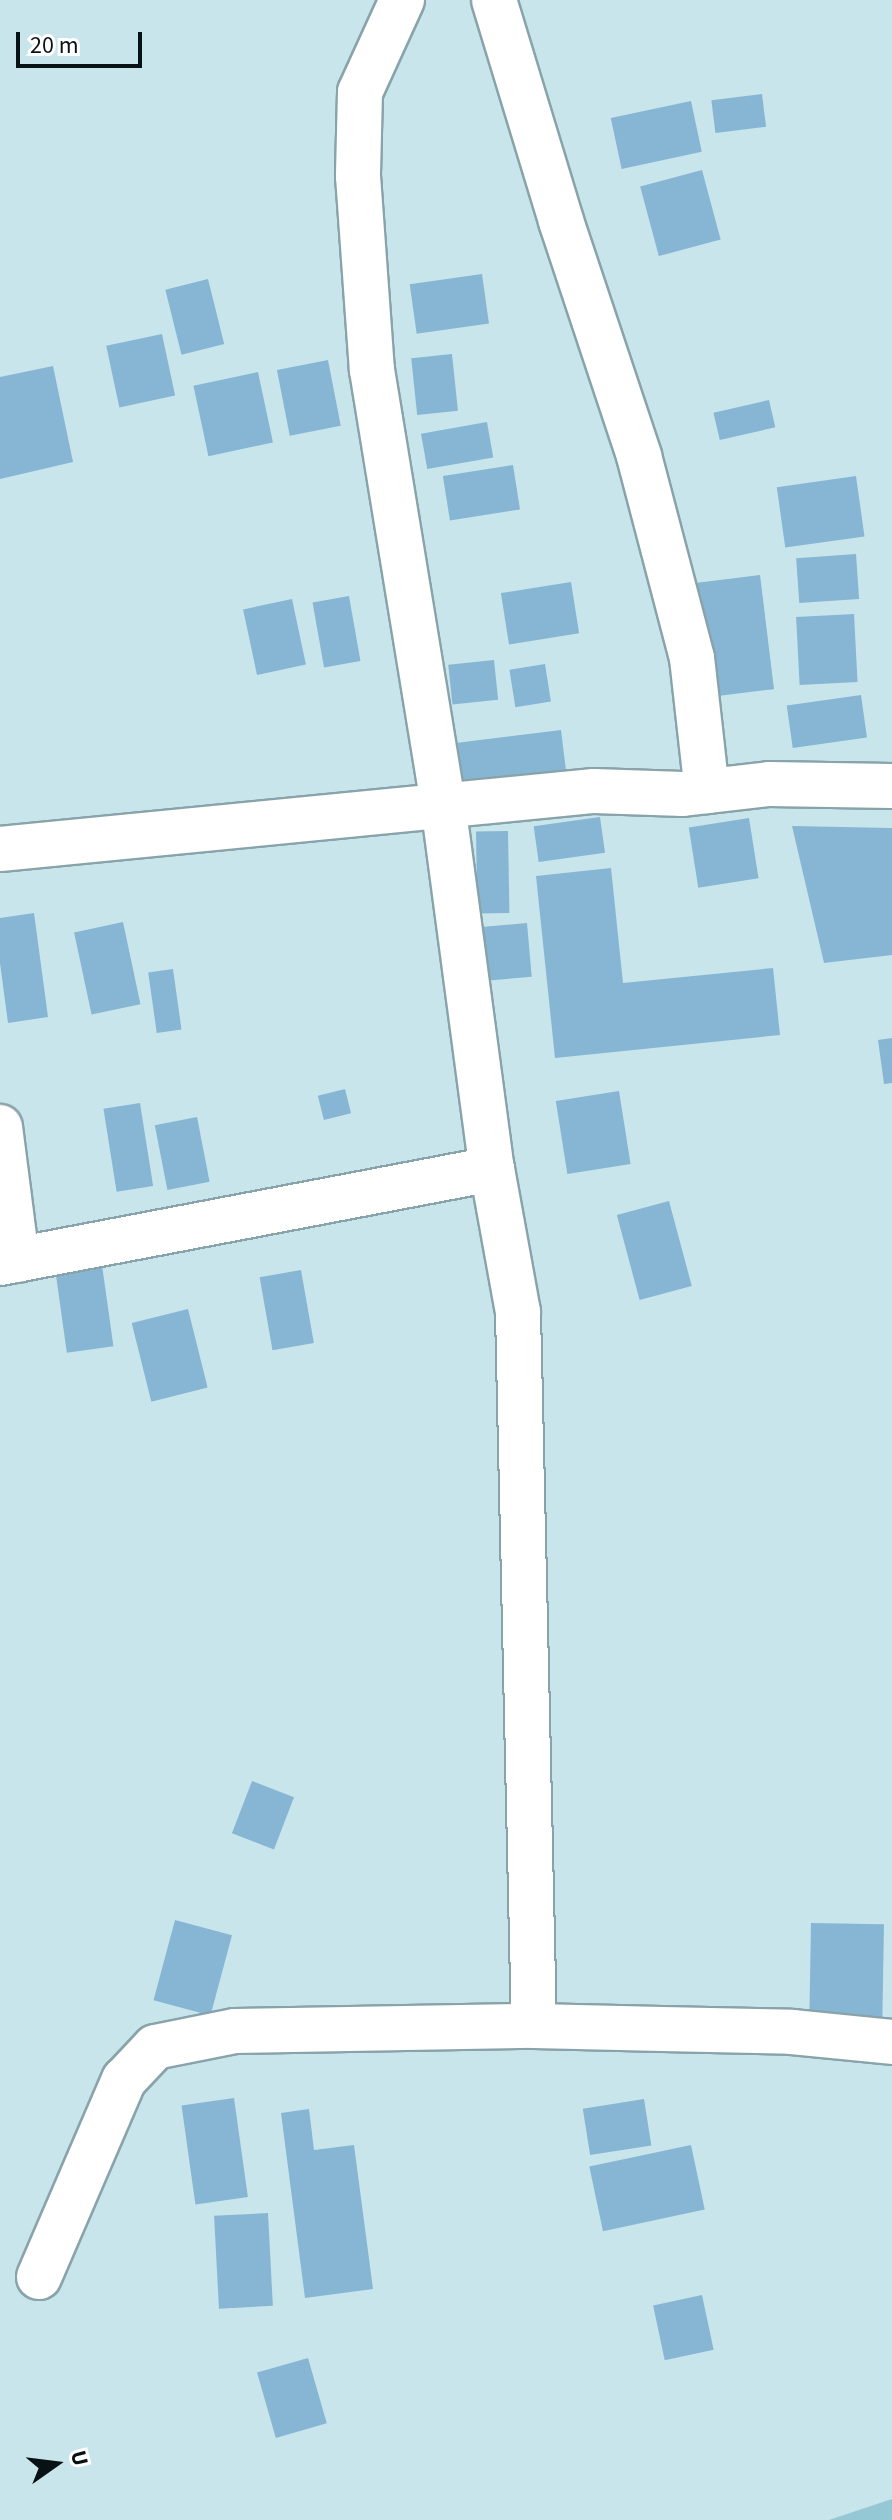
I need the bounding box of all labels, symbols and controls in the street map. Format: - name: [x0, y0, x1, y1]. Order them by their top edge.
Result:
- scale bar: [20, 16, 146, 66]
- text: 20 m: [30, 28, 79, 63]
- north arrow: [16, 2424, 96, 2504]
- text: U: [62, 2447, 97, 2469]

